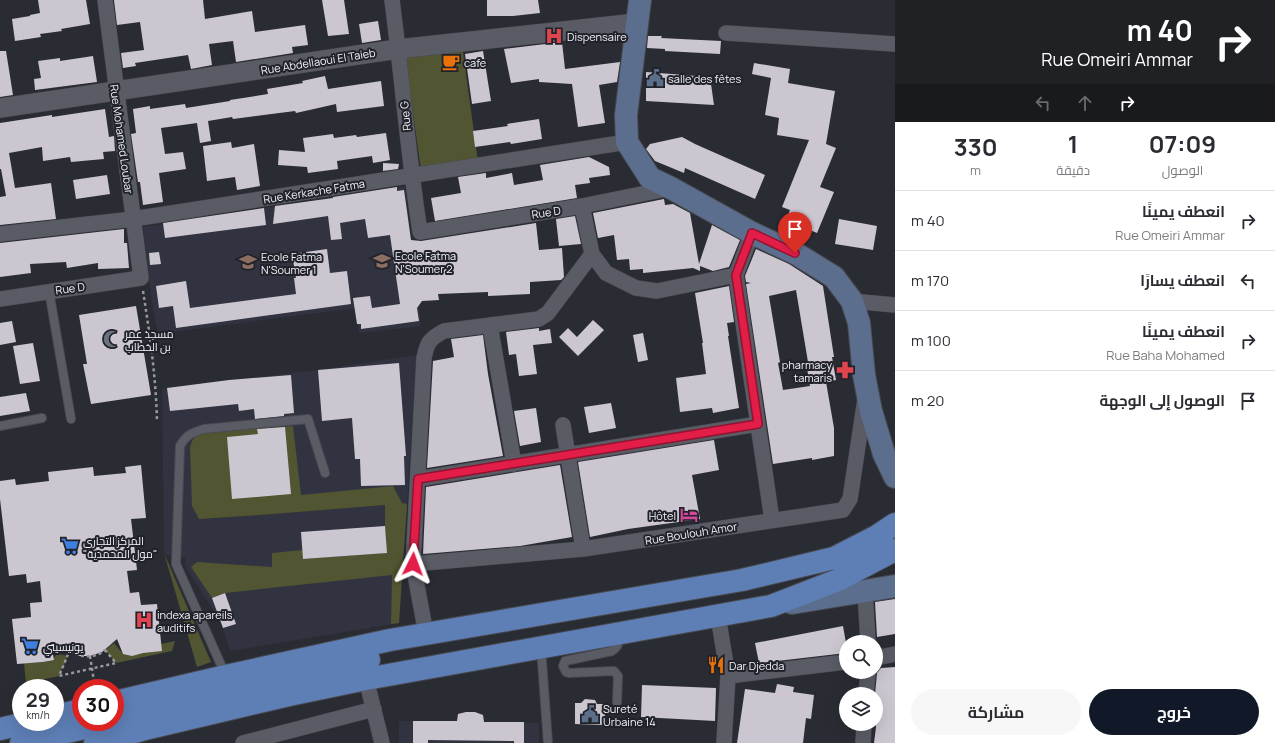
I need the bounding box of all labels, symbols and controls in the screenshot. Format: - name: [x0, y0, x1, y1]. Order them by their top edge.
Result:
- text: 40 m: [1127, 11, 1193, 49]
- icon: right: [1207, 16, 1259, 68]
- hospital icon: Dispensaire: [544, 26, 564, 46]
- place label: Dispensaire: [567, 29, 627, 44]
- street label: Rue Abdellaoui El Taieb: [260, 44, 377, 77]
- text: Rue Omeiri Ammar: [1041, 47, 1193, 71]
- cafe icon: cafe: [441, 52, 461, 72]
- place label: cafe: [464, 55, 487, 70]
- public building icon: salle des fêtes: [645, 68, 665, 88]
- place label: salle des fêtes: [668, 71, 742, 86]
- street label: Rue Mohamed Loubar: [107, 83, 137, 195]
- icon: left: [1032, 92, 1054, 114]
- icon: ahead: [1074, 92, 1096, 114]
- icon: right: [1116, 92, 1138, 114]
- street label: Rue G: [396, 100, 414, 132]
- text: 1: [1068, 127, 1078, 160]
- text: 07:09: [1149, 127, 1216, 160]
- text: 330: [954, 130, 997, 163]
- text: m: [970, 161, 981, 179]
- text: دقيقة: [1056, 161, 1090, 179]
- text: الوصول: [1162, 161, 1203, 179]
- street label: Rue Kerkache Fatma: [262, 176, 366, 206]
- text: انعطف يمينًا: [1142, 201, 1225, 222]
- street label: Rue D: [530, 202, 562, 222]
- text: 40 m: [911, 210, 945, 231]
- icon: right: [1237, 210, 1259, 232]
- pin: [778, 212, 812, 253]
- icon: arrive: [784, 218, 806, 240]
- text: Rue Omeiri Ammar: [1115, 226, 1225, 244]
- place label: Ecole Fatma N'Soumer 2: [395, 248, 456, 276]
- place label: Ecole Fatma N'Soumer 1: [261, 249, 322, 277]
- school or university icon: Ecole Fatma N'Soumer 2: [372, 251, 392, 271]
- school or university icon: Ecole Fatma N'Soumer 1: [238, 252, 258, 272]
- text: 170 m: [911, 270, 949, 291]
- text: انعطف يسارًا: [1140, 270, 1225, 291]
- icon: left: [1237, 270, 1259, 292]
- street label: Rue D: [54, 279, 86, 297]
- text: انعطف يمينًا: [1142, 321, 1225, 342]
- place label: مسجذ عمر بن الخطاب: [124, 326, 173, 354]
- mosque icon: مسجذ عمر بن الخطاب: [102, 329, 122, 349]
- text: 100 m: [911, 330, 951, 351]
- icon: right: [1237, 330, 1259, 352]
- text: Rue Baha Mohamed: [1106, 346, 1225, 364]
- place label: pharmacy tamaris: [782, 357, 832, 385]
- pharmacy icon: pharmacy tamaris: [835, 360, 855, 380]
- text: 20 m: [911, 390, 944, 411]
- text: الوصول إلى الوجهة: [1099, 390, 1225, 411]
- icon: arrive: [1237, 390, 1259, 412]
- hotel icon: Hôtel: [679, 505, 699, 525]
- place label: Hôtel: [649, 508, 676, 523]
- street label: Rue Boulouh Amor: [644, 518, 738, 548]
- place label: المركز التجاري "مول المحمدية": [83, 533, 157, 561]
- supermarket icon: المركز التجاري "مول المحمدية": [60, 536, 80, 556]
- position arrow: [392, 543, 434, 585]
- place label: indexa apareils auditifs: [157, 607, 233, 635]
- hospital icon: indexa apareils auditifs: [134, 610, 154, 630]
- map controls: [839, 635, 883, 731]
- button: search: [839, 635, 883, 679]
- supermarket icon: يونيسيتي: [20, 636, 40, 656]
- place label: يونيسيتي: [43, 639, 83, 656]
- restaurant icon: Dar Djedda: [706, 655, 726, 675]
- place label: Dar Djedda: [729, 658, 784, 673]
- speed limit sign: 30: [72, 679, 124, 731]
- text: 29: [26, 686, 50, 713]
- button: layers: [839, 687, 883, 731]
- button: مشاركة: [911, 689, 1081, 735]
- button: خروج: [1089, 689, 1259, 735]
- place label: Sureté Urbaine 14: [603, 701, 656, 729]
- public building icon: Sureté Urbaine 14: [580, 704, 600, 724]
- text: km/h: [26, 708, 50, 722]

